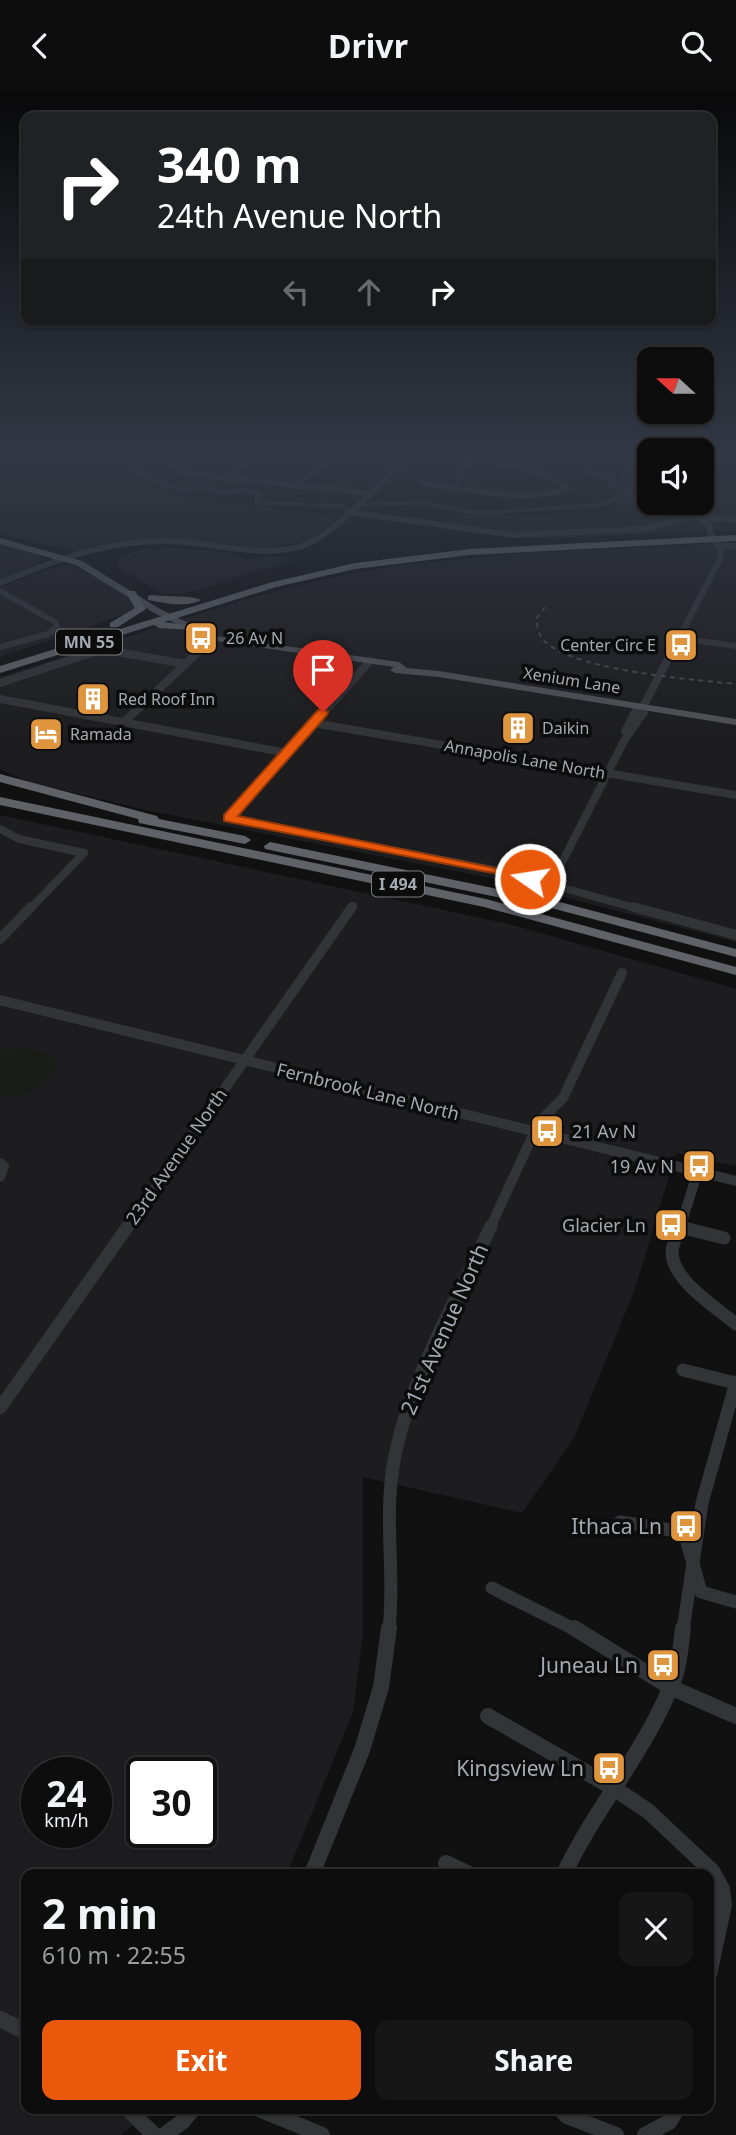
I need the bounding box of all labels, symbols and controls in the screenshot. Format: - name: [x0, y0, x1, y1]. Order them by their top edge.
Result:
- text: Drivr: [328, 24, 408, 67]
- icon: back: [21, 27, 59, 65]
- icon: search: [677, 27, 715, 65]
- text: 340 m: [157, 131, 302, 197]
- icon: right: [42, 140, 133, 231]
- text: 24th Avenue North: [157, 194, 442, 237]
- icon: left: [277, 273, 315, 311]
- icon: ahead: [350, 273, 388, 311]
- icon: right: [423, 273, 461, 311]
- north arrow: [637, 347, 714, 423]
- map controls: [637, 347, 714, 515]
- button: sound: [637, 438, 714, 515]
- bus stop icon: 26 Av N: [182, 619, 220, 657]
- bus stop icon: Center Circ E: [662, 626, 700, 664]
- place label: 26 Av N: [226, 627, 283, 649]
- road number: MN 55: [56, 629, 122, 655]
- place label: Center Circ E: [560, 634, 656, 656]
- pin: [293, 640, 353, 712]
- icon: arrive: [304, 651, 342, 689]
- street label: Xenium Lane: [522, 661, 622, 699]
- building icon: Red Roof Inn: [74, 680, 112, 718]
- place label: Red Roof Inn: [118, 688, 215, 710]
- building icon: Daikin: [499, 709, 537, 747]
- hotel icon: Ramada: [27, 715, 65, 753]
- place label: Daikin: [542, 717, 589, 739]
- place label: Ramada: [70, 723, 132, 745]
- street label: Annapolis Lane North: [443, 734, 607, 784]
- position arrow: [493, 842, 567, 916]
- road number: I 494: [372, 871, 424, 897]
- street label: Fernbrook Lane North: [274, 1057, 462, 1125]
- street label: 23rd Avenue North: [120, 1083, 232, 1229]
- bus stop icon: 21 Av N: [528, 1112, 566, 1150]
- place label: 21 Av N: [572, 1119, 636, 1143]
- bus stop icon: 19 Av N: [680, 1147, 718, 1185]
- place label: 19 Av N: [610, 1154, 674, 1178]
- bus stop icon: Glacier Ln: [652, 1206, 690, 1244]
- place label: Glacier Ln: [562, 1213, 646, 1237]
- street label: 21st Avenue North: [394, 1239, 494, 1419]
- bus stop icon: Ithaca Ln: [667, 1507, 705, 1545]
- place label: Ithaca Ln: [571, 1512, 662, 1540]
- bus stop icon: Juneau Ln: [644, 1646, 682, 1684]
- place label: Juneau Ln: [538, 1651, 638, 1679]
- bus stop icon: Kingsview Ln: [590, 1749, 628, 1787]
- place label: Kingsview Ln: [456, 1754, 584, 1782]
- speed limit sign: 30: [126, 1757, 217, 1848]
- text: 24: [46, 1770, 87, 1817]
- text: km/h: [44, 1808, 89, 1832]
- text: 2 min: [42, 1884, 158, 1941]
- button: close: [619, 1892, 693, 1966]
- text: 610 m · 22:55: [42, 1939, 186, 1971]
- button: Exit: [42, 2020, 361, 2100]
- button: Share: [375, 2020, 693, 2100]

